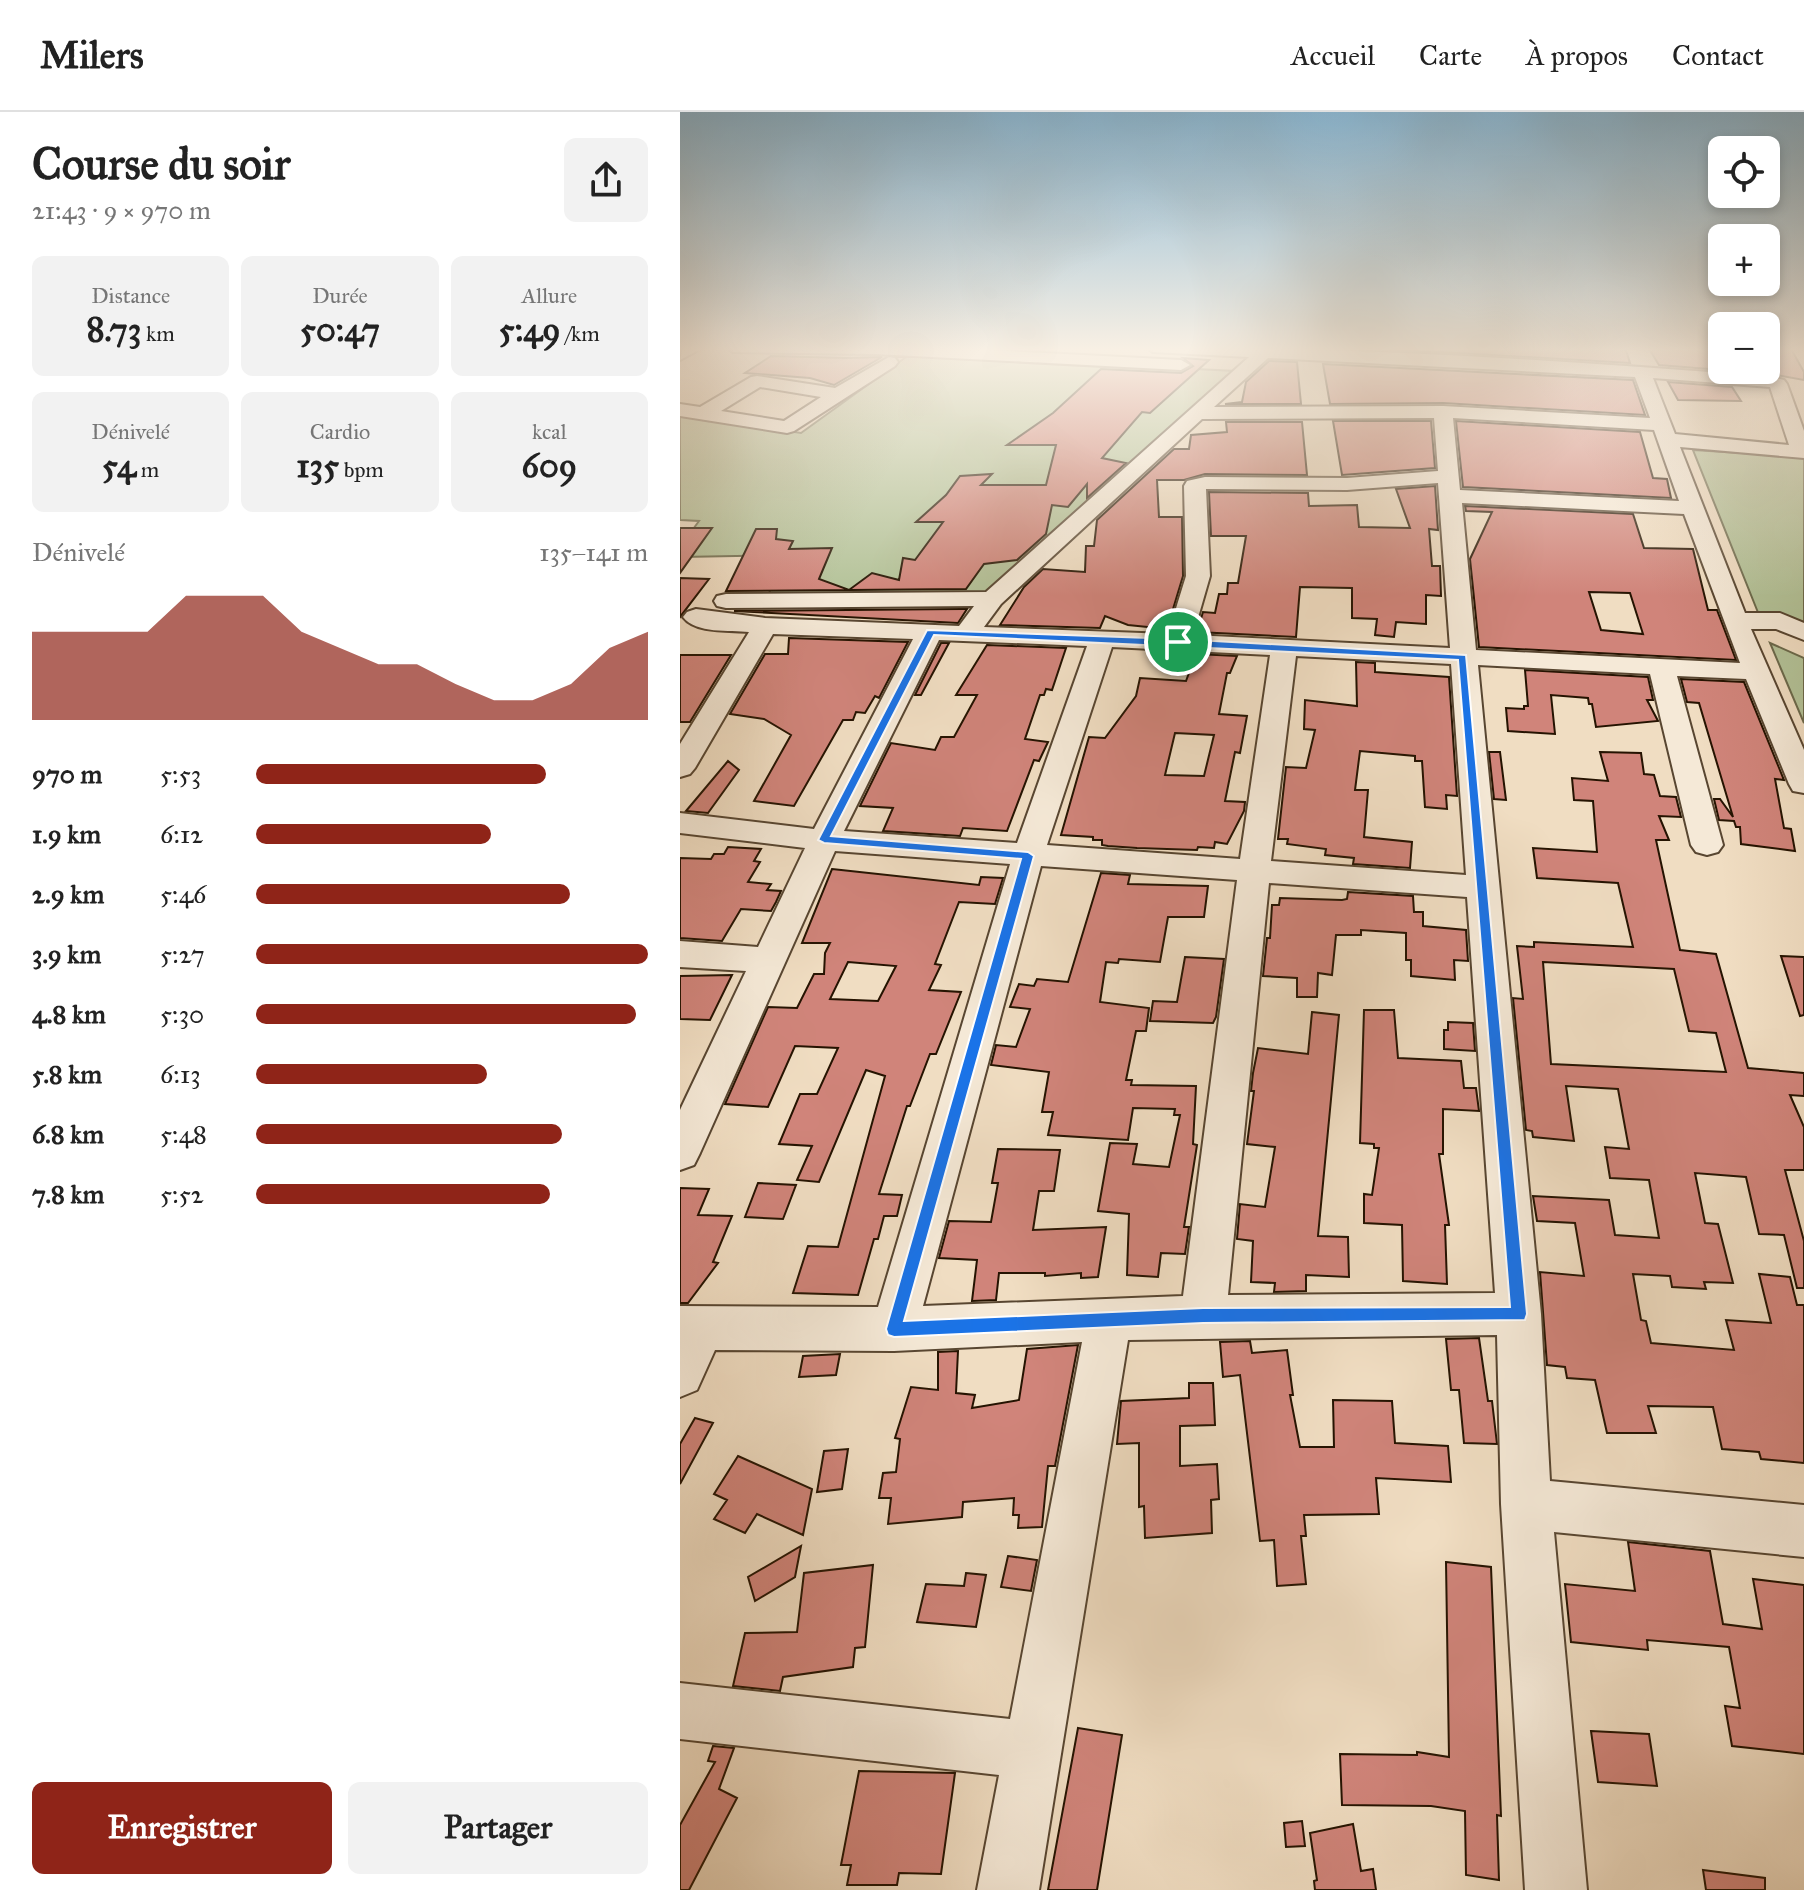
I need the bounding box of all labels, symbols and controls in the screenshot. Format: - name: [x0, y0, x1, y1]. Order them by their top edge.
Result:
- text: Milers: [40, 32, 144, 78]
- text: Accueil: [1291, 38, 1375, 73]
- text: Carte: [1419, 38, 1482, 73]
- text: À propos: [1526, 38, 1628, 73]
- text: Contact: [1672, 38, 1764, 73]
- map controls: [1708, 136, 1780, 384]
- button: locate: [1708, 136, 1780, 208]
- text: Course du soir: [32, 137, 290, 191]
- button: share: [564, 138, 648, 222]
- text: 21:43 · 9 × 970 m: [32, 194, 211, 226]
- button: +: [1708, 224, 1780, 296]
- text: Distance: [91, 282, 170, 309]
- text: Durée: [312, 282, 368, 309]
- text: Allure: [522, 282, 577, 309]
- text: 8.73: [87, 309, 141, 350]
- text: 50:47: [300, 309, 380, 350]
- text: 5:49: [499, 309, 560, 350]
- button: −: [1708, 312, 1780, 384]
- text: km: [141, 320, 175, 347]
- text: /km: [560, 320, 600, 347]
- text: Dénivelé: [91, 418, 170, 445]
- text: Cardio: [310, 418, 370, 445]
- text: kcal: [532, 418, 567, 445]
- text: 54: [102, 445, 136, 486]
- text: 135: [296, 445, 339, 486]
- text: 609: [522, 445, 577, 486]
- text: m: [136, 456, 159, 483]
- text: bpm: [339, 456, 384, 483]
- text: Dénivelé: [32, 536, 125, 568]
- text: 135–141 m: [539, 536, 648, 568]
- pin: [1144, 608, 1212, 676]
- icon: arrive: [1156, 620, 1200, 664]
- text: 970 m: [32, 758, 102, 790]
- text: 5:53: [160, 758, 201, 790]
- text: 1.9 km: [32, 818, 101, 850]
- text: 6:12: [160, 818, 203, 850]
- text: 2.9 km: [32, 878, 104, 910]
- text: 5:46: [160, 878, 206, 910]
- text: 3.9 km: [32, 938, 101, 970]
- text: 5:27: [160, 938, 205, 970]
- text: 4.8 km: [32, 998, 106, 1030]
- text: 5:30: [160, 998, 204, 1030]
- text: 5.8 km: [32, 1058, 102, 1090]
- text: 6:13: [160, 1058, 201, 1090]
- text: 6.8 km: [32, 1118, 104, 1150]
- text: 5:48: [160, 1118, 207, 1150]
- text: 7.8 km: [32, 1178, 104, 1210]
- text: 5:52: [160, 1178, 204, 1210]
- button: Enregistrer: [32, 1782, 332, 1874]
- button: Partager: [348, 1782, 648, 1874]

